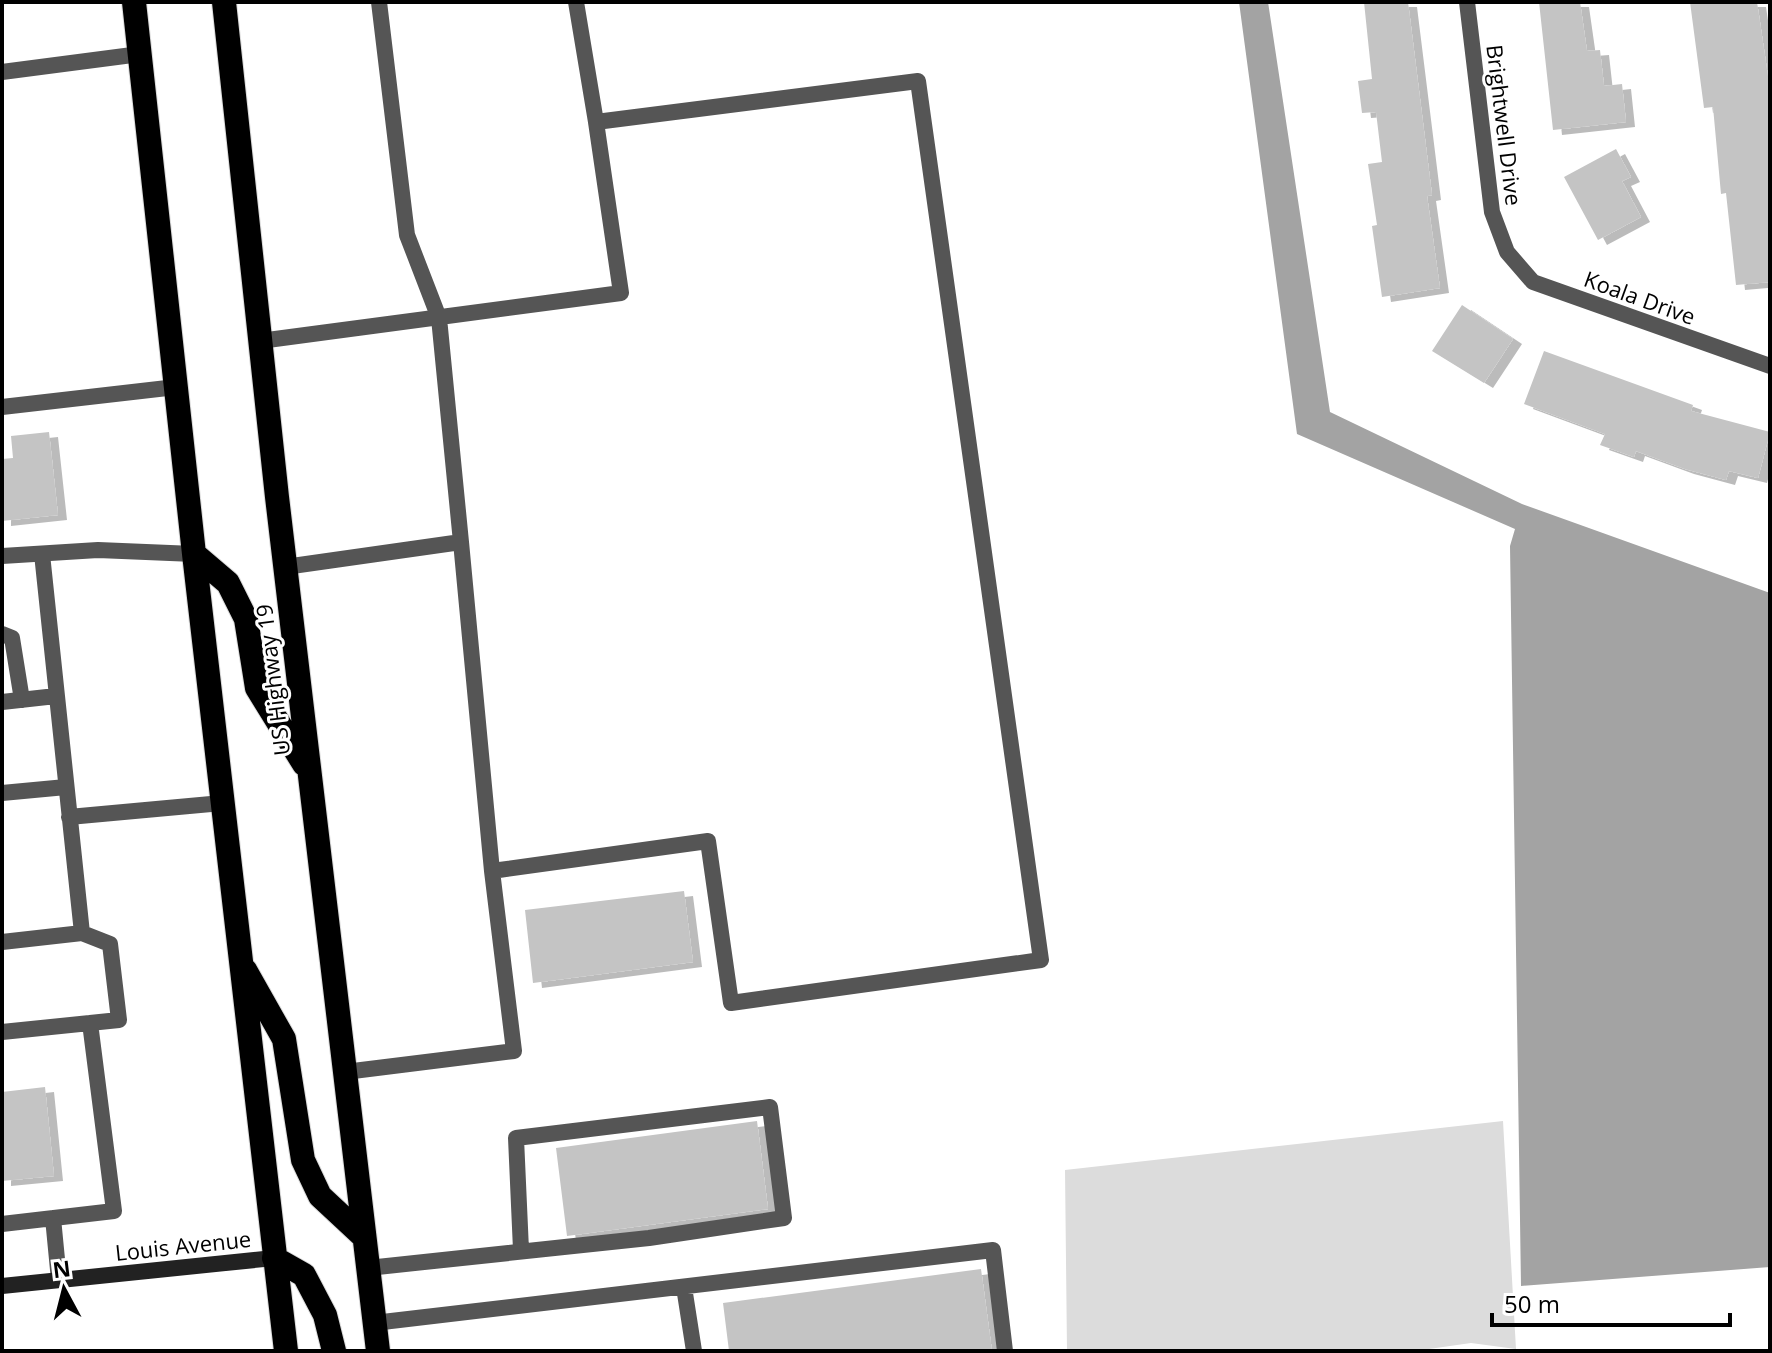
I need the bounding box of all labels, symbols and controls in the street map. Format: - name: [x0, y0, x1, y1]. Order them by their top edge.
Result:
- street label: Brightwell Drive: [1480, 43, 1530, 207]
- street label: Koala Drive: [1580, 263, 1700, 331]
- street label: US Highway 19: [248, 603, 296, 757]
- street label: Louis Avenue: [114, 1223, 252, 1267]
- north arrow: [24, 1249, 104, 1329]
- text: N: [51, 1252, 72, 1284]
- scale bar: [1492, 1277, 1730, 1327]
- text: 50 m: [1504, 1287, 1560, 1320]

